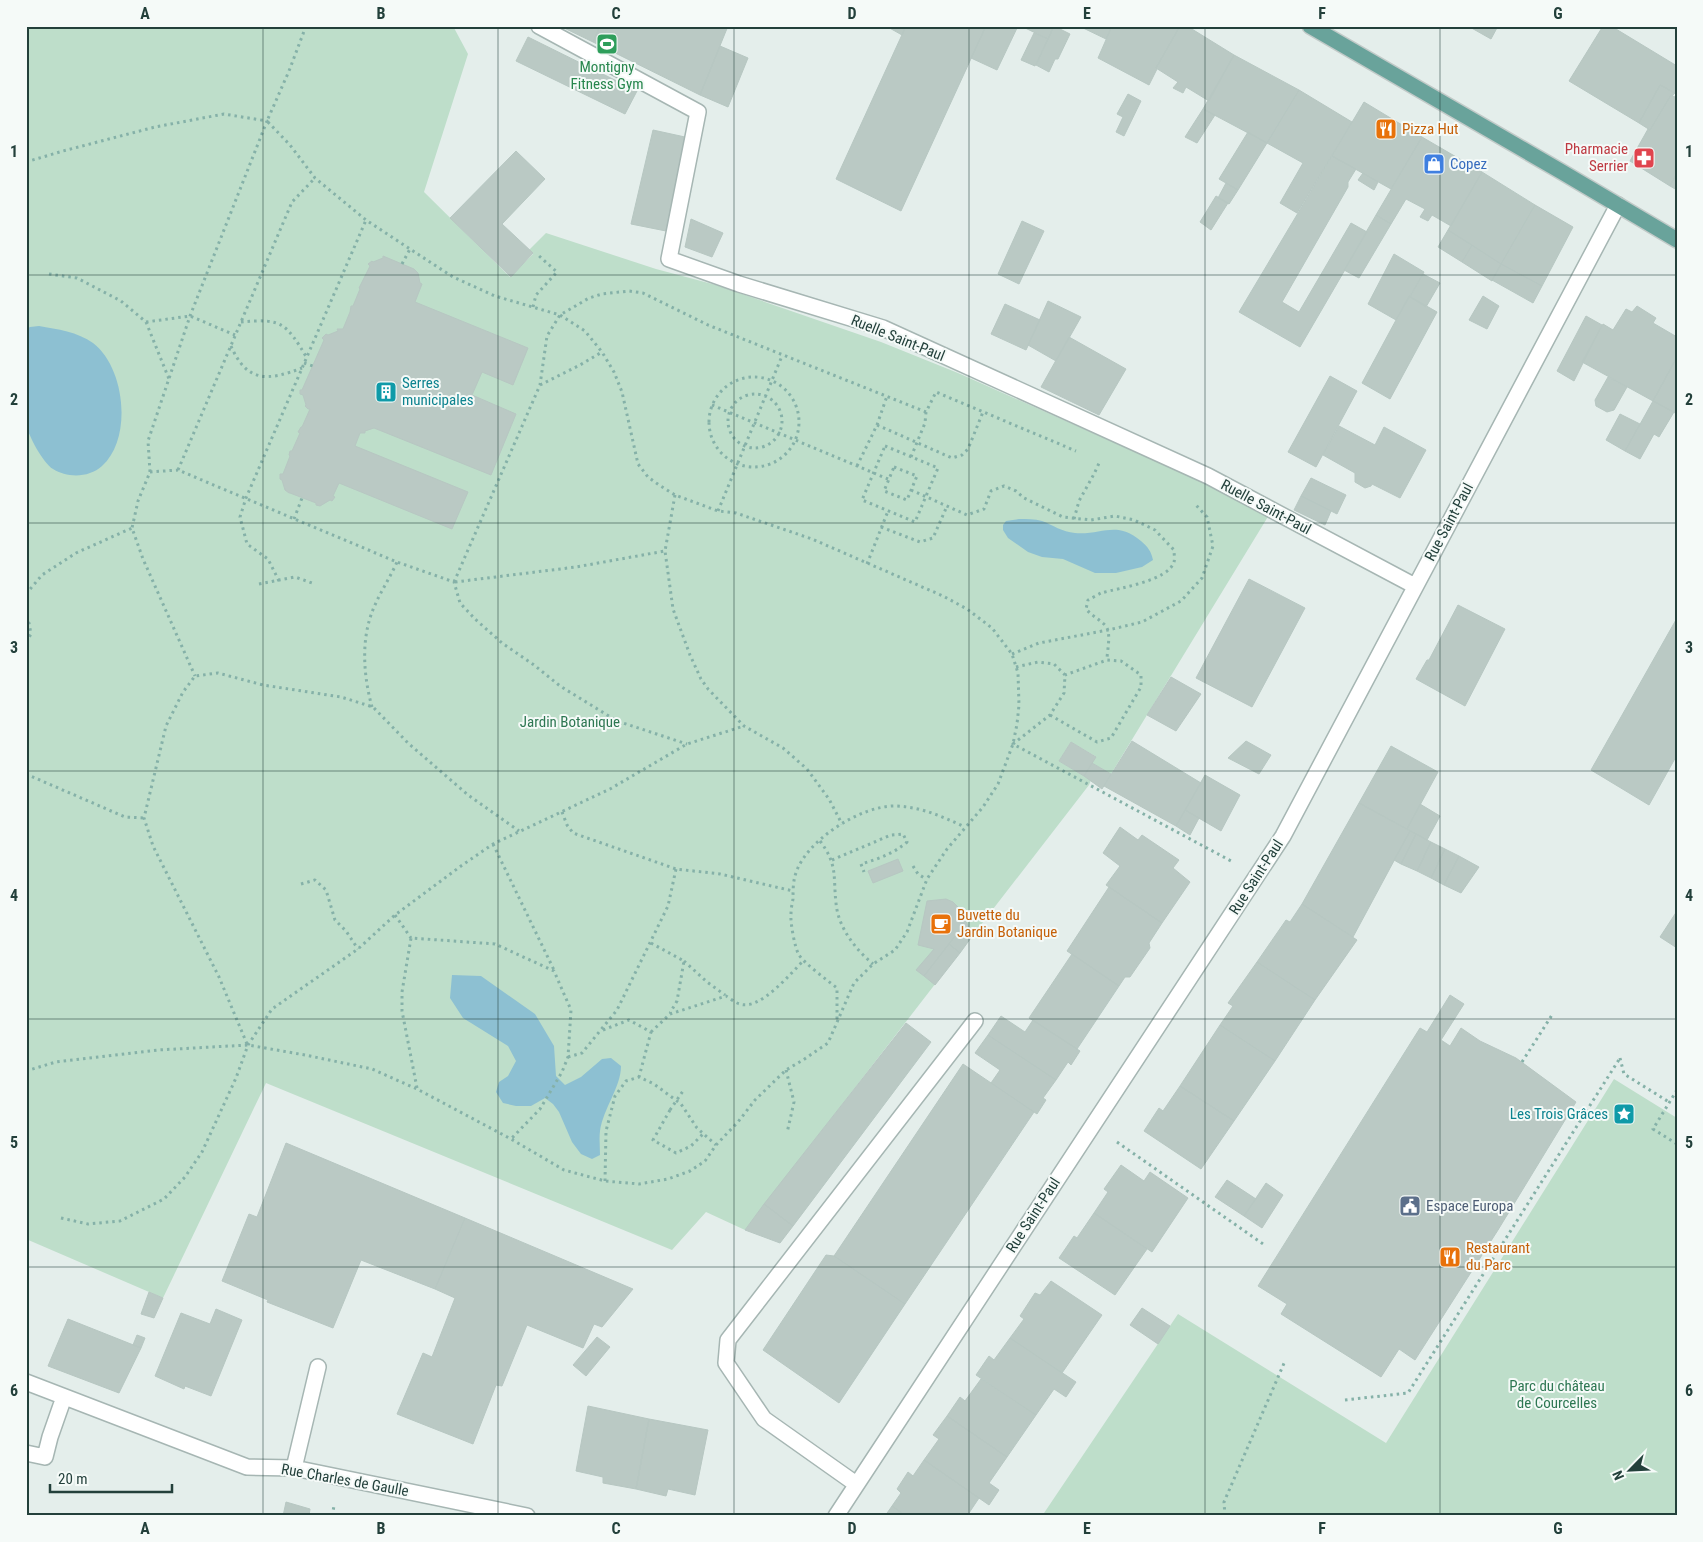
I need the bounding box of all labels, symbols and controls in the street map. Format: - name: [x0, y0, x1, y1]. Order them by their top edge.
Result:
- text: A: [140, 4, 150, 23]
- text: B: [377, 4, 386, 23]
- text: C: [611, 4, 621, 23]
- text: D: [847, 4, 857, 23]
- text: E: [1083, 4, 1091, 23]
- text: F: [1318, 4, 1326, 23]
- text: G: [1553, 4, 1563, 23]
- sports icon: Montigny Fitness Gym: [595, 32, 619, 56]
- place label: Montigny Fitness Gym: [571, 58, 643, 93]
- restaurant icon: Pizza Hut: [1374, 117, 1398, 141]
- place label: Pizza Hut: [1402, 120, 1459, 138]
- place label: Pharmacie Serrier: [1565, 140, 1628, 175]
- text: 1: [10, 142, 18, 161]
- text: 1: [1685, 142, 1693, 161]
- pharmacy icon: Pharmacie Serrier: [1632, 146, 1656, 170]
- shop icon: Copez: [1422, 152, 1446, 176]
- place label: Copez: [1450, 155, 1487, 173]
- street label: Ruelle Saint-Paul: [848, 311, 948, 365]
- place label: Serres municipales: [402, 374, 474, 409]
- building icon: Serres municipales: [374, 380, 398, 404]
- text: 2: [10, 390, 18, 409]
- text: 2: [1685, 390, 1693, 409]
- street label: Ruelle Saint-Paul: [1218, 476, 1314, 538]
- street label: Rue Saint-Paul: [1421, 480, 1477, 564]
- text: 3: [10, 638, 18, 657]
- text: 3: [1685, 638, 1693, 657]
- park label: Jardin Botanique: [520, 713, 620, 731]
- street label: Rue Saint-Paul: [1225, 836, 1287, 918]
- text: 4: [10, 886, 18, 905]
- text: 4: [1685, 886, 1693, 905]
- place label: Buvette du Jardin Botanique: [957, 906, 1057, 941]
- cafe icon: Buvette du Jardin Botanique: [929, 912, 953, 936]
- place icon: Les Trois Grâces: [1612, 1102, 1636, 1126]
- place label: Les Trois Grâces: [1510, 1105, 1608, 1123]
- text: 5: [10, 1133, 18, 1152]
- text: 5: [1685, 1133, 1693, 1152]
- street label: Rue Saint-Paul: [1002, 1174, 1064, 1256]
- public building icon: Espace Europa: [1398, 1194, 1422, 1218]
- place label: Espace Europa: [1426, 1197, 1513, 1215]
- place label: Restaurant du Parc: [1466, 1239, 1530, 1274]
- restaurant icon: Restaurant du Parc: [1438, 1245, 1462, 1269]
- park label: Parc du château de Courcelles: [1509, 1377, 1605, 1412]
- text: 6: [10, 1381, 18, 1400]
- text: 6: [1685, 1381, 1693, 1400]
- north arrow: [1606, 1444, 1656, 1494]
- street label: Rue Charles de Gaulle: [280, 1460, 410, 1500]
- scale bar: [50, 1462, 172, 1494]
- text: N: [1609, 1468, 1627, 1482]
- text: 20 m: [58, 1470, 88, 1488]
- text: A: [140, 1519, 150, 1538]
- text: B: [377, 1519, 386, 1538]
- text: C: [611, 1519, 621, 1538]
- text: D: [847, 1519, 857, 1538]
- text: E: [1083, 1519, 1091, 1538]
- text: F: [1318, 1519, 1326, 1538]
- text: G: [1553, 1519, 1563, 1538]

